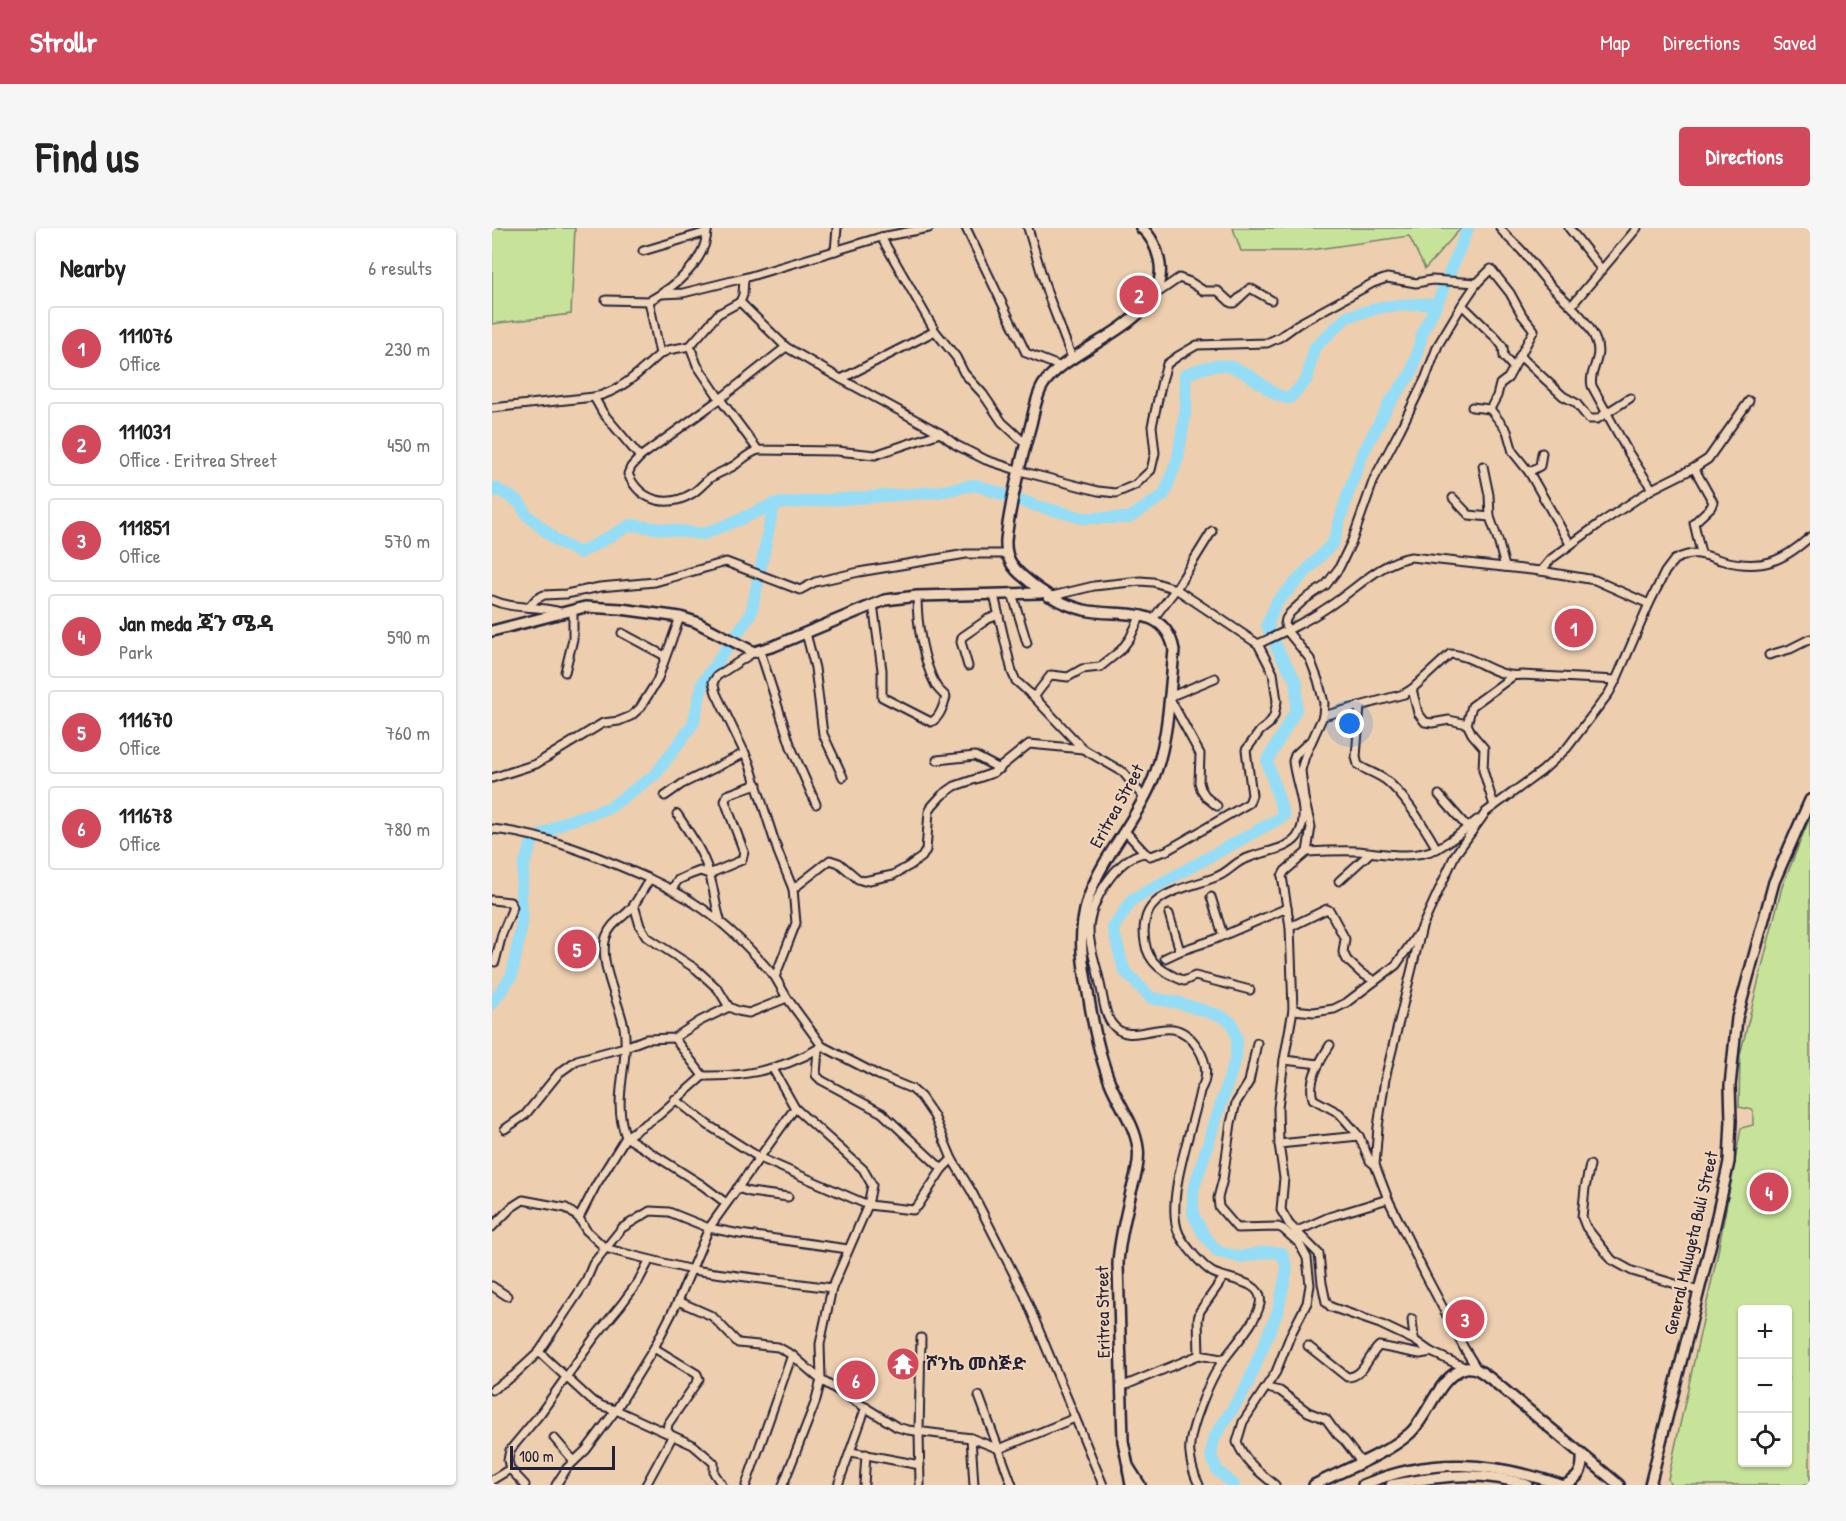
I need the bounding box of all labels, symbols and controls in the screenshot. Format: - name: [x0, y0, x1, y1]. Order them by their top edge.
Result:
- text: Strollr: [30, 23, 97, 61]
- text: Map: [1600, 28, 1630, 57]
- text: Directions: [1663, 28, 1740, 57]
- text: Saved: [1773, 28, 1816, 57]
- button: Directions: [1679, 127, 1810, 186]
- text: Find us: [36, 128, 139, 185]
- text: Nearby: [60, 250, 126, 285]
- text: 6 results: [368, 254, 432, 281]
- pin: 2: [1120, 272, 1158, 318]
- text: 111076: [119, 320, 172, 350]
- text: 1: [78, 335, 85, 362]
- text: 230 m: [385, 335, 430, 362]
- text: Office: [119, 350, 161, 377]
- text: 111031: [119, 416, 171, 446]
- text: 2: [77, 431, 86, 458]
- text: 450 m: [387, 431, 430, 458]
- text: Office · Eritrea Street: [119, 446, 277, 473]
- text: 111851: [119, 512, 170, 542]
- text: 3: [77, 527, 86, 554]
- text: 570 m: [384, 527, 430, 554]
- text: Office: [119, 542, 161, 569]
- pin: 1: [1554, 606, 1594, 650]
- text: Jan meda ጃን ሜዳ: [119, 608, 275, 638]
- text: 4: [78, 623, 85, 650]
- text: 590 m: [387, 623, 430, 650]
- text: Park: [119, 638, 152, 665]
- text: 111670: [119, 704, 172, 734]
- your location: [1335, 709, 1364, 738]
- text: 5: [77, 719, 86, 746]
- text: 760 m: [385, 719, 430, 746]
- text: Office: [119, 734, 161, 761]
- street label: Eritrea Street: [1083, 759, 1150, 852]
- text: 111678: [119, 800, 172, 830]
- text: 6: [78, 815, 85, 842]
- text: 780 m: [384, 815, 430, 842]
- text: Office: [119, 830, 161, 857]
- pin: 5: [558, 926, 596, 972]
- street label: General Mulugeta Buli Street: [1657, 1148, 1724, 1337]
- pin: 4: [1750, 1170, 1788, 1214]
- street label: Eritrea Street: [1089, 1265, 1116, 1358]
- pin: 3: [1446, 1296, 1484, 1342]
- map controls: [1738, 1305, 1792, 1467]
- button: +: [1738, 1305, 1792, 1359]
- temple icon: ሾንኬ መስጅድ: [885, 1346, 921, 1382]
- place label: ሾንኬ መስጅድ: [926, 1351, 1026, 1376]
- pin: 6: [836, 1358, 876, 1402]
- button: −: [1738, 1359, 1792, 1413]
- button: locate: [1738, 1413, 1792, 1467]
- scale bar: [510, 1443, 615, 1470]
- text: 100 m: [519, 1445, 554, 1467]

